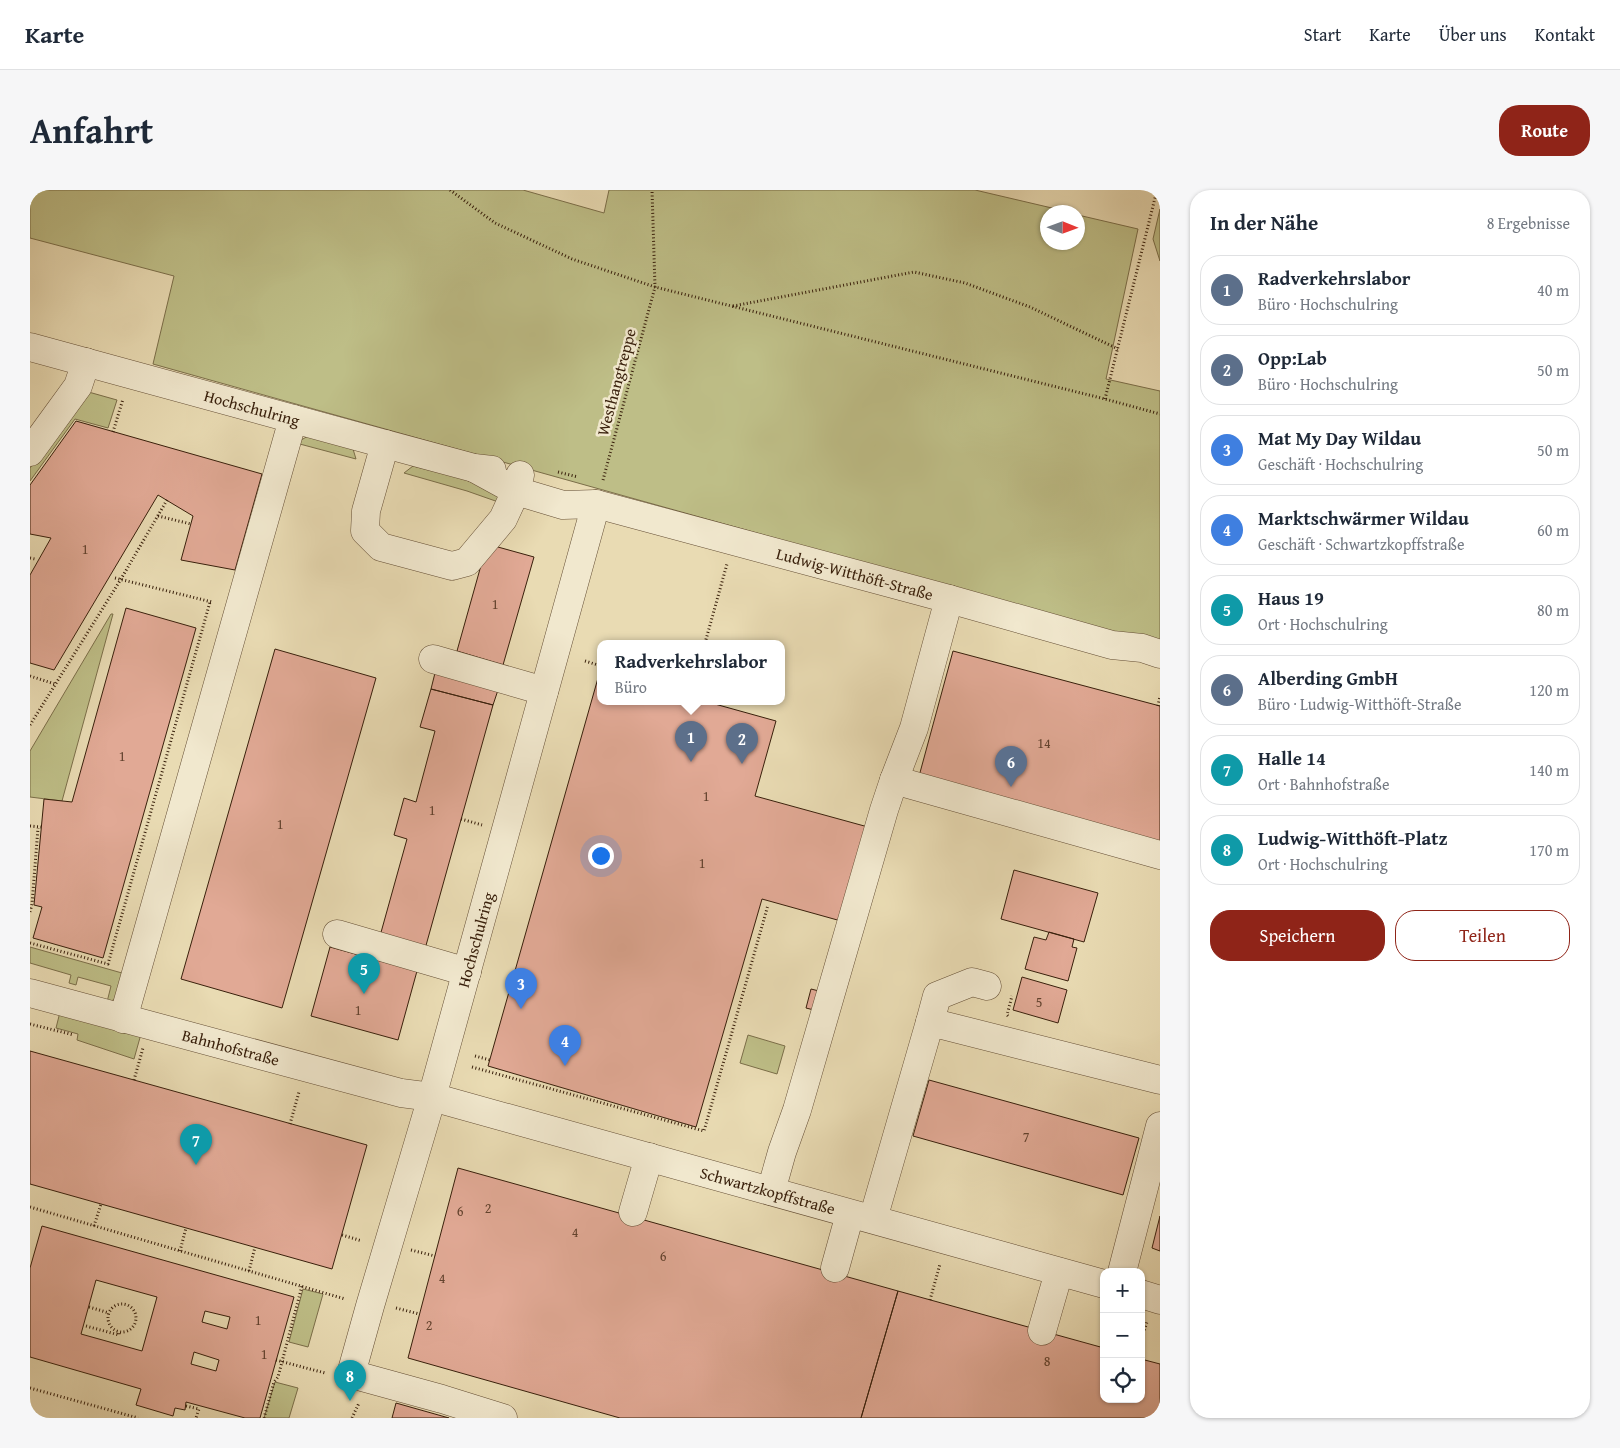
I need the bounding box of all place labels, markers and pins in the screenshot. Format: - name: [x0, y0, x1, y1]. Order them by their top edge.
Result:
- pin: 1: [675, 721, 707, 762]
- pin: 2: [726, 723, 758, 764]
- pin: 6: [995, 746, 1027, 787]
- pin: 5: [348, 953, 380, 994]
- pin: 3: [505, 968, 537, 1009]
- pin: 4: [549, 1025, 581, 1066]
- pin: 7: [180, 1124, 212, 1165]
- pin: 8: [334, 1360, 366, 1401]

